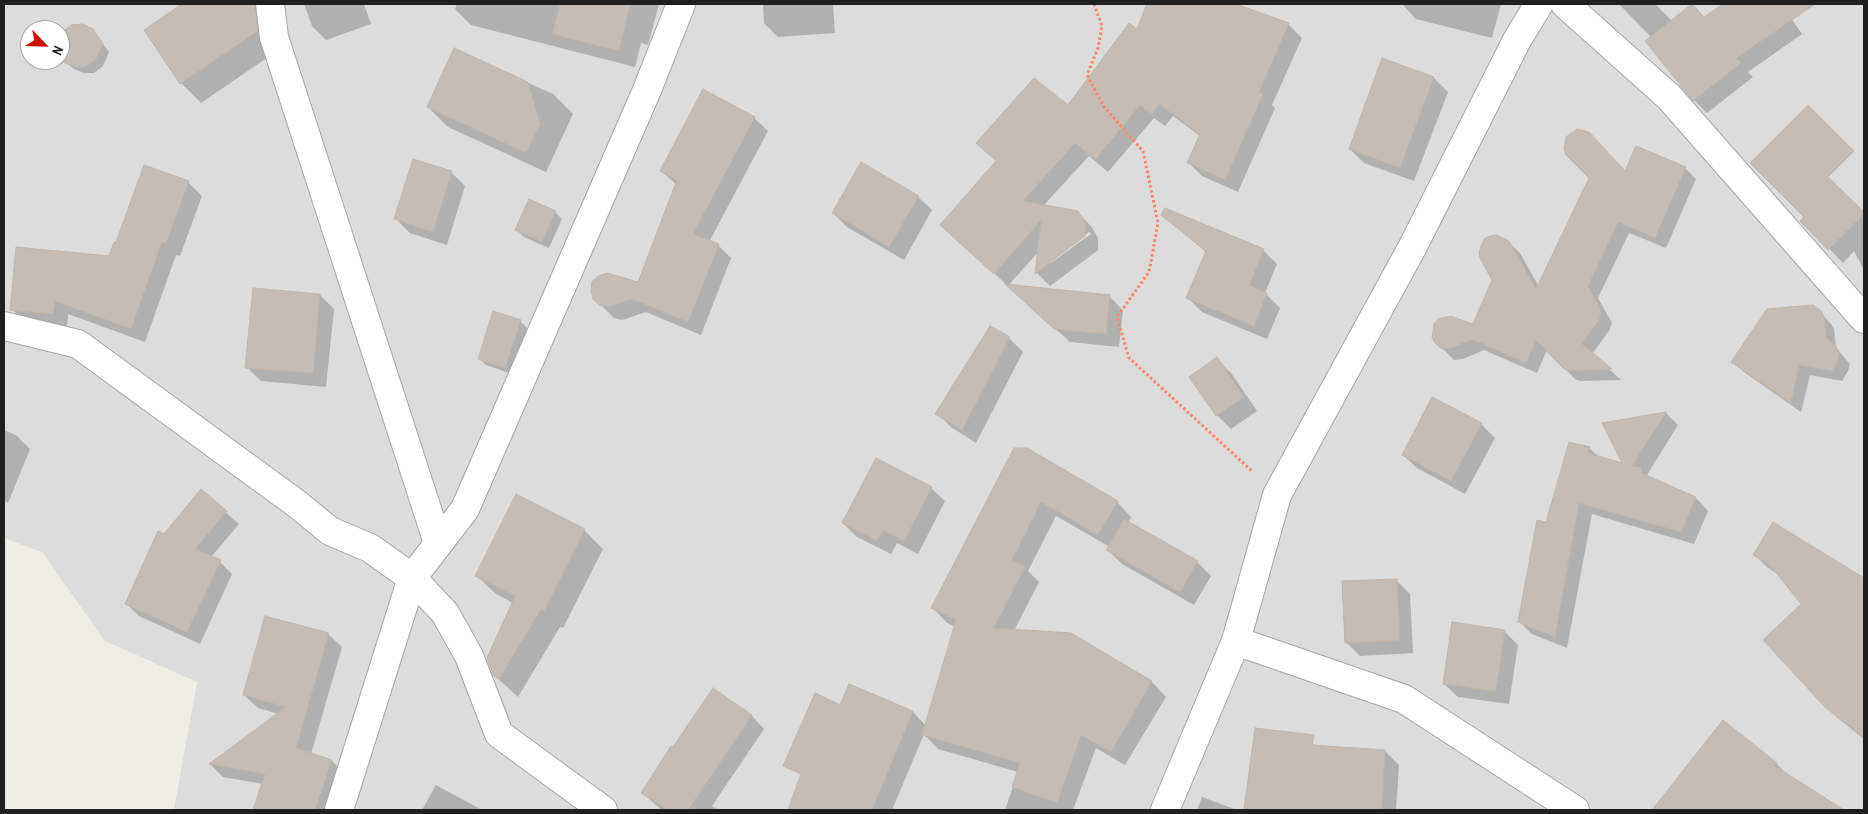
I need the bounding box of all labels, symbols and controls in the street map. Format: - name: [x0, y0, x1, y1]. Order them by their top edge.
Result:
- north arrow: [20, 20, 70, 70]
- text: N: [48, 43, 68, 58]

